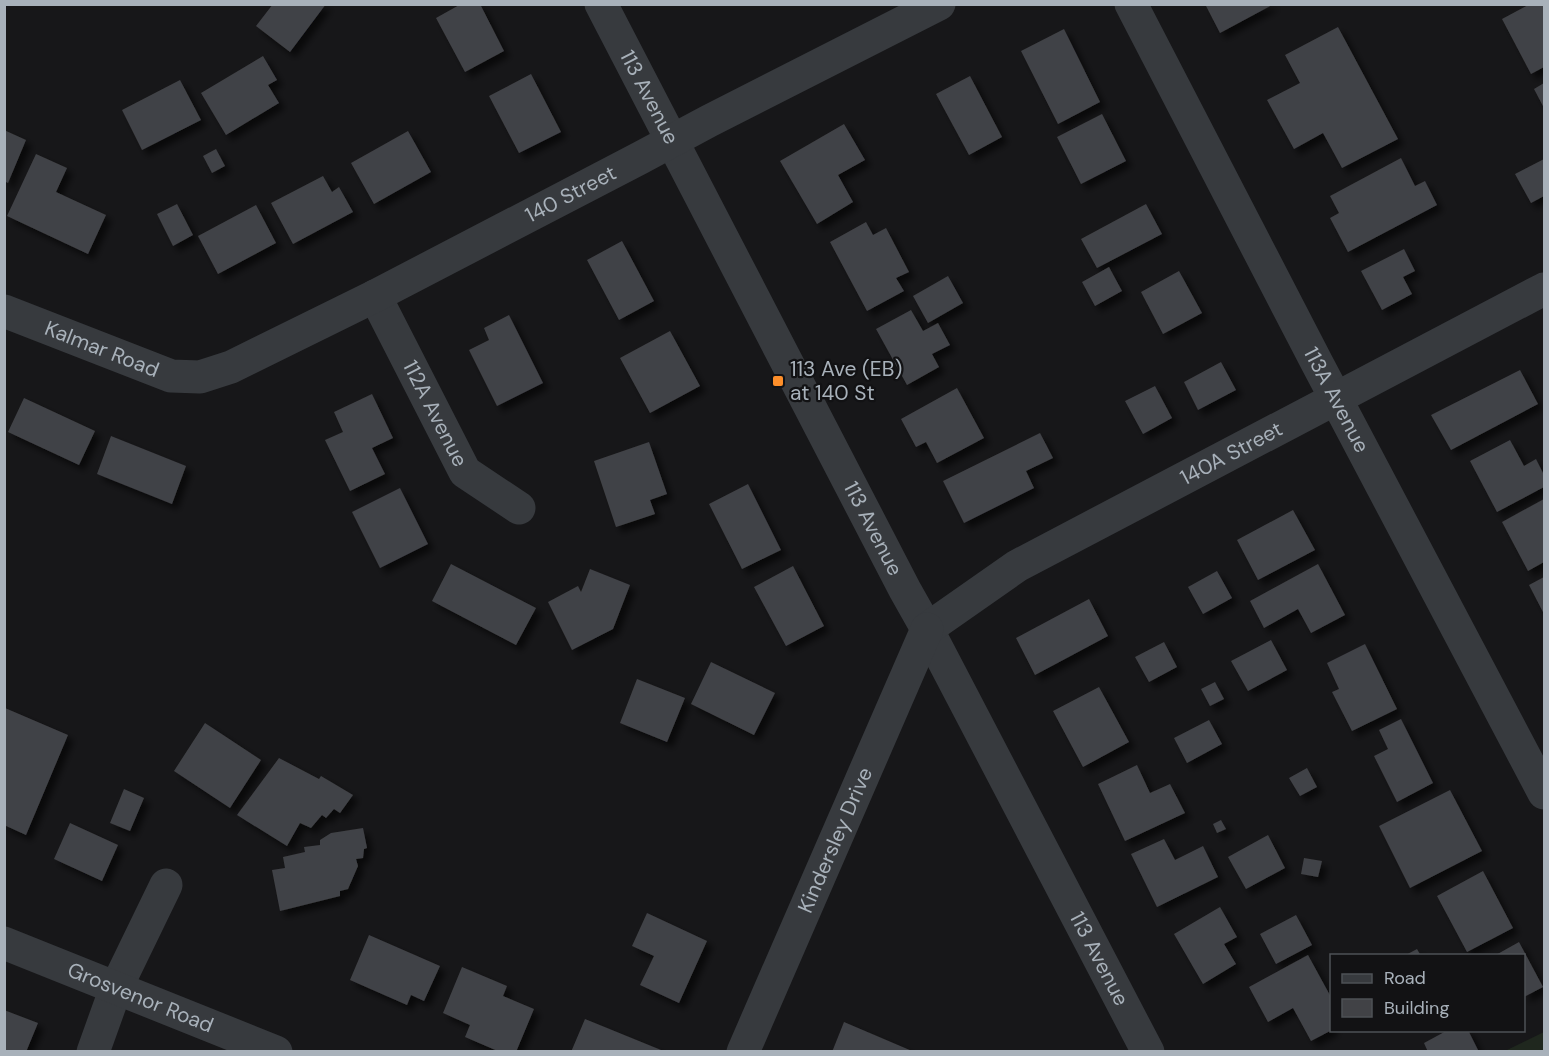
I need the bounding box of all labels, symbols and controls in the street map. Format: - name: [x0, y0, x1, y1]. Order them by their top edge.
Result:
- street label: 113 Avenue: [613, 45, 685, 149]
- street label: 140 Street: [520, 159, 621, 229]
- street label: Kalmar Road: [41, 314, 163, 384]
- street label: 113A Avenue: [1297, 342, 1376, 458]
- street label: 112A Avenue: [396, 355, 474, 472]
- place label: 113 Ave (EB) at 140 St: [790, 355, 902, 407]
- marker: 113 Ave (EB) at 140 St: [771, 374, 785, 388]
- street label: 140A Street: [1175, 415, 1287, 492]
- street label: 113 Avenue: [837, 477, 909, 581]
- street label: Kindersley Drive: [791, 763, 879, 917]
- street label: 113 Avenue: [1063, 907, 1135, 1011]
- legend: [1330, 954, 1525, 1032]
- street label: Grosvenor Road: [63, 956, 218, 1040]
- text: Road: [1384, 966, 1426, 990]
- text: Building: [1384, 996, 1449, 1020]

